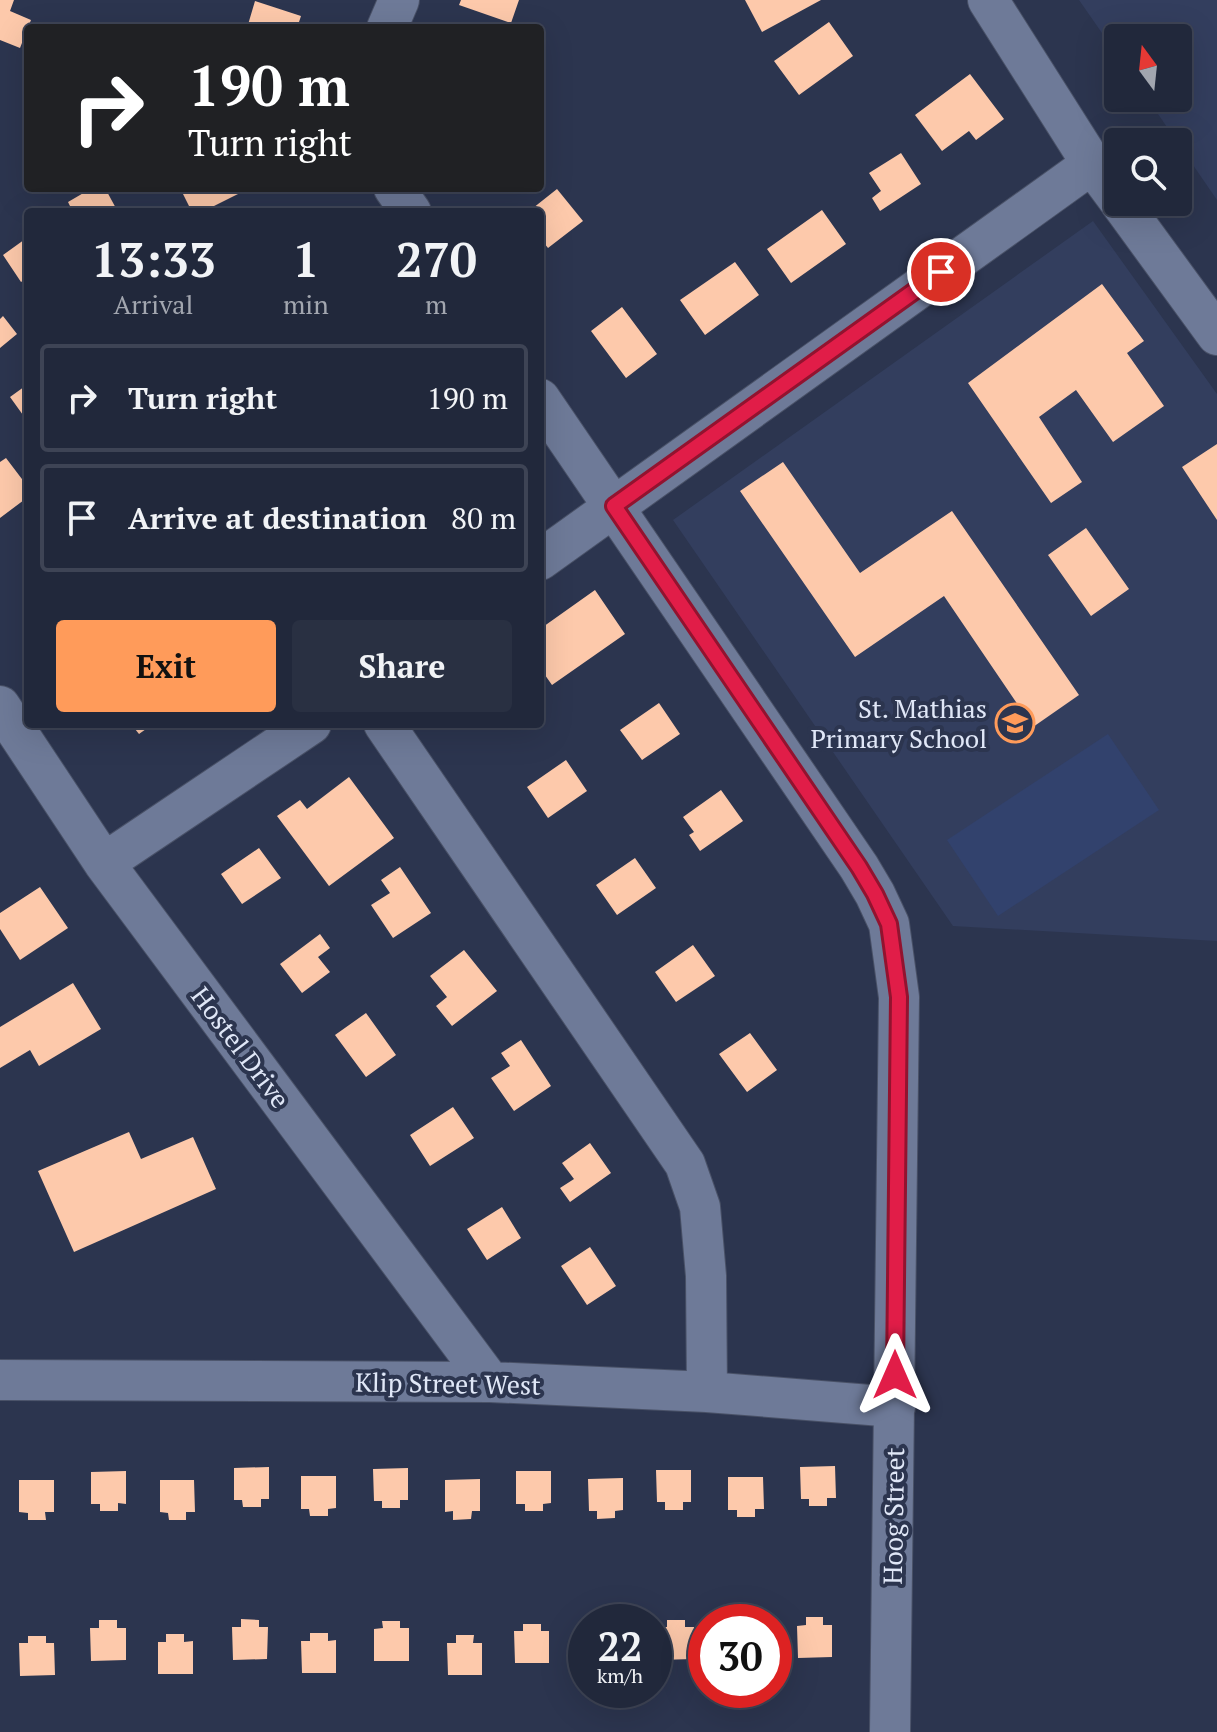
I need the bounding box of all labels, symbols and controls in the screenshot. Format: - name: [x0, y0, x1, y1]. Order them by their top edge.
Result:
- north arrow: [1104, 24, 1192, 112]
- map controls: [1104, 24, 1192, 216]
- text: 190 m: [188, 48, 350, 122]
- icon: right: [56, 56, 160, 160]
- text: Turn right: [188, 119, 352, 166]
- button: search: [1104, 128, 1192, 216]
- text: 13:33: [91, 227, 216, 291]
- text: 1: [292, 227, 319, 291]
- text: 270: [396, 227, 477, 291]
- pin: [907, 238, 975, 306]
- icon: arrive: [919, 250, 963, 294]
- text: Arrival: [114, 287, 193, 321]
- text: min: [283, 287, 329, 321]
- text: m: [425, 287, 448, 321]
- icon: right: [60, 376, 104, 420]
- text: Turn right: [128, 378, 277, 418]
- text: 190 m: [427, 378, 508, 418]
- icon: arrive: [60, 496, 104, 540]
- text: Arrive at destination: [128, 498, 427, 538]
- text: 80 m: [451, 498, 516, 538]
- button: Exit: [56, 620, 276, 712]
- button: Share: [292, 620, 512, 712]
- place label: St. Mathias Primary School: [810, 691, 987, 755]
- school or university icon: St. Mathias Primary School: [994, 702, 1036, 744]
- street label: Hostel Drive: [184, 979, 298, 1115]
- position arrow: [853, 1333, 937, 1417]
- street label: Klip Street West: [355, 1364, 542, 1402]
- street label: Hoog Street: [875, 1447, 911, 1585]
- speed limit sign: 30: [688, 1604, 792, 1708]
- text: 22: [597, 1619, 643, 1672]
- text: km/h: [597, 1662, 643, 1689]

